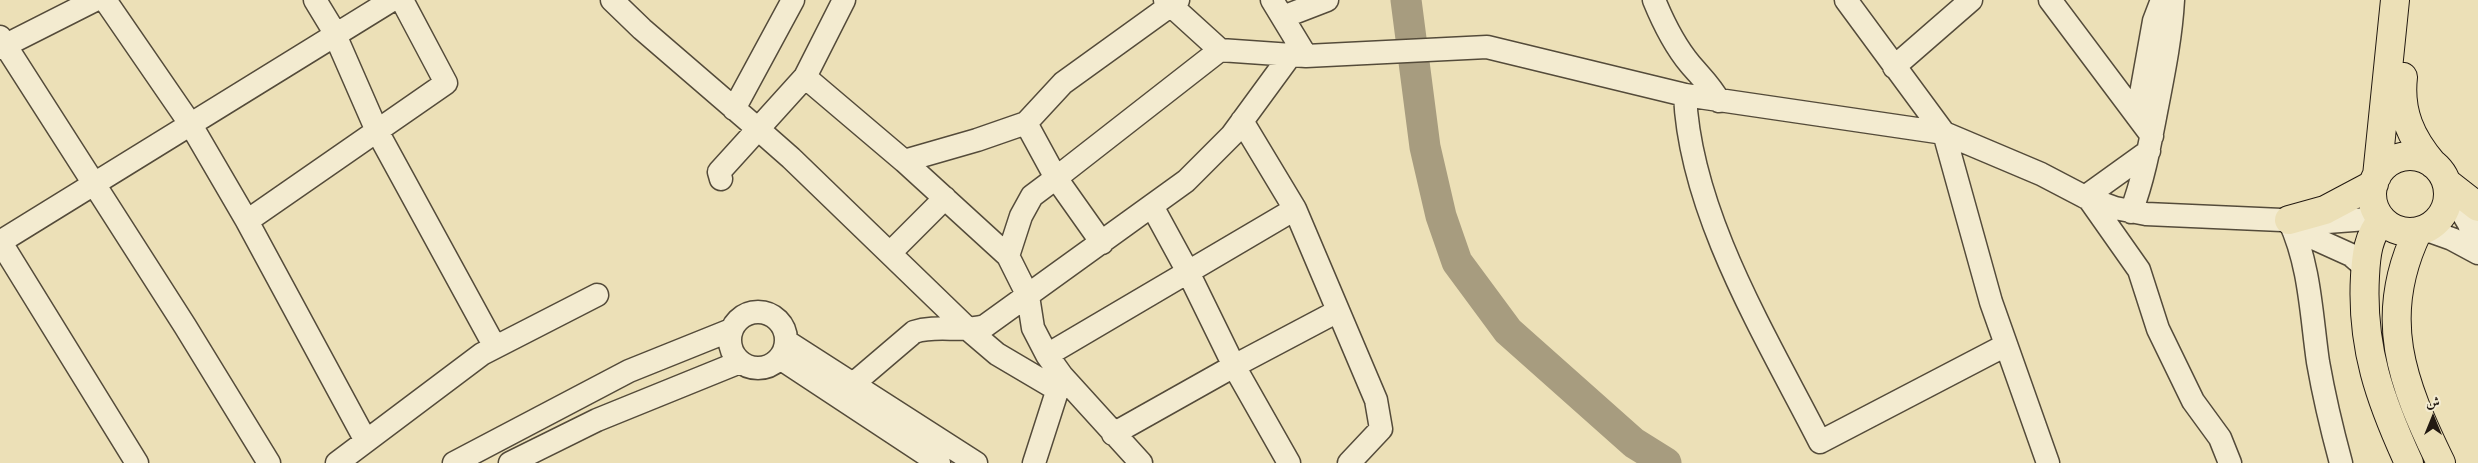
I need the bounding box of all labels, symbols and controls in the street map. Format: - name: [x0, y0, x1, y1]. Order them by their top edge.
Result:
- north arrow: [2408, 393, 2458, 443]
- text: ش: [2426, 394, 2440, 411]

